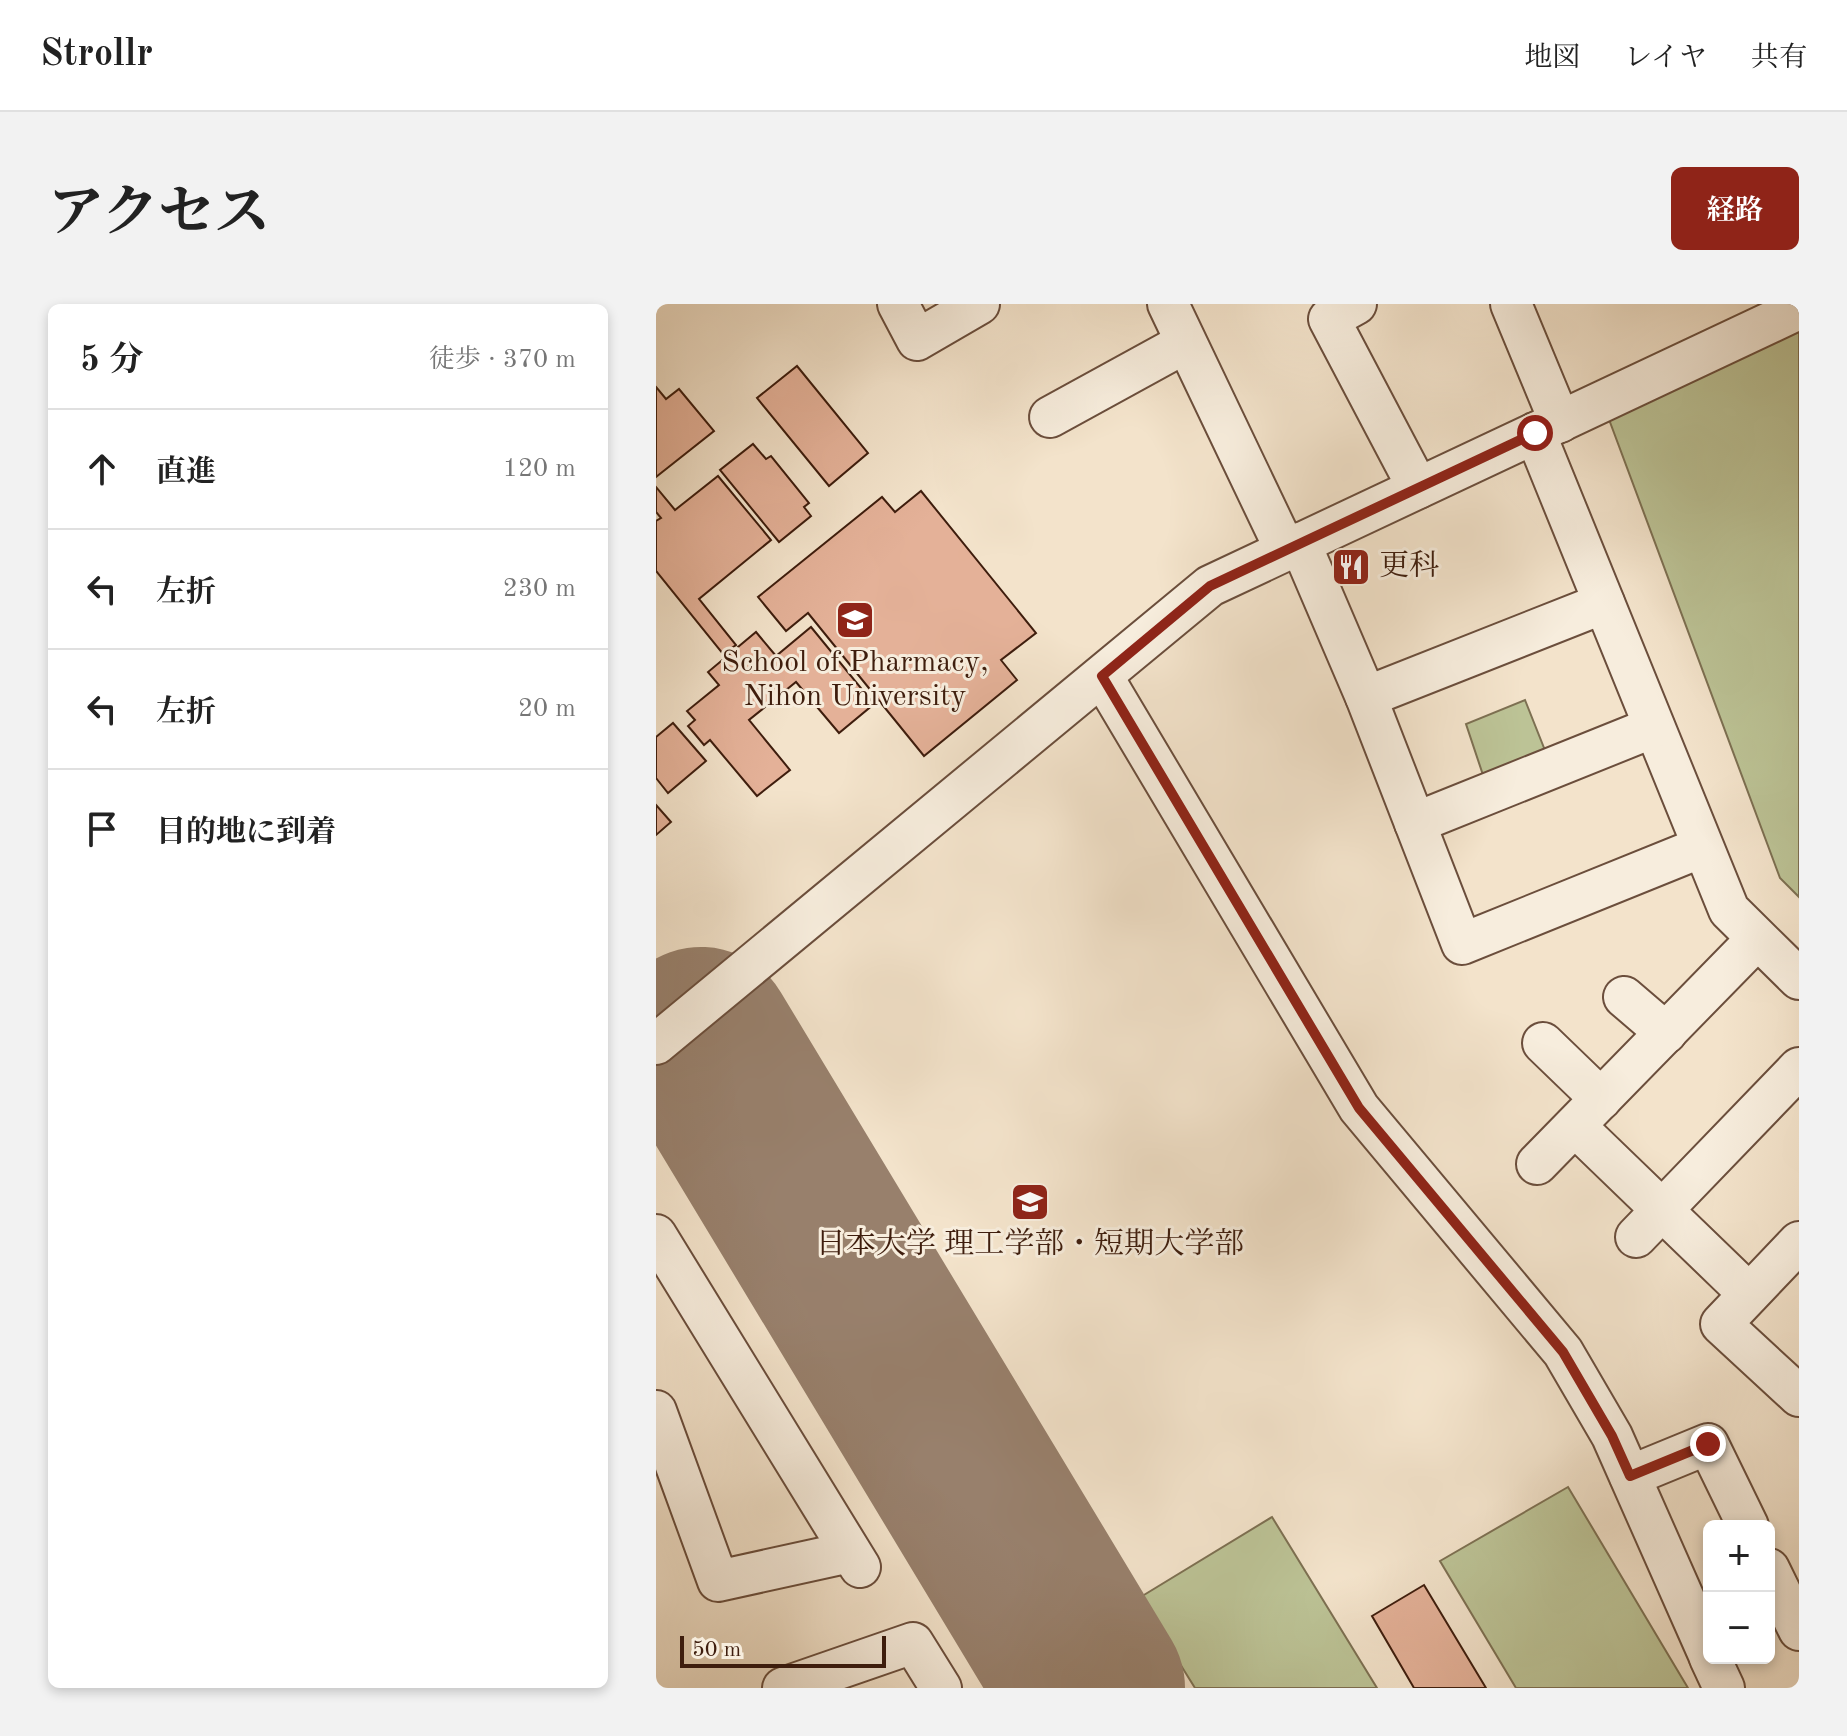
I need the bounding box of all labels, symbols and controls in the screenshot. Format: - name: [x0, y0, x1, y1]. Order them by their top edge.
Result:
- text: Strollr: [40, 36, 153, 74]
- text: 地図: [1524, 45, 1580, 73]
- text: レイヤ: [1624, 45, 1707, 73]
- text: 共有: [1751, 45, 1807, 73]
- button: 経路: [1671, 167, 1799, 250]
- text: アクセス: [48, 187, 270, 243]
- text: 5 分: [80, 344, 143, 378]
- text: 徒歩 · 370 m: [429, 347, 576, 373]
- route start: [1517, 415, 1553, 451]
- icon: ahead: [80, 447, 124, 491]
- text: 120 m: [503, 456, 576, 482]
- text: 直進: [156, 458, 216, 488]
- restaurant icon: 更科: [1330, 546, 1372, 588]
- place label: 更科: [1379, 550, 1439, 582]
- icon: left: [80, 567, 124, 611]
- text: 230 m: [503, 576, 576, 602]
- text: 左折: [156, 578, 216, 608]
- school or university icon: School of Pharmacy, Nihon University: [834, 599, 876, 641]
- place label: School of Pharmacy, Nihon University: [721, 648, 989, 712]
- icon: left: [80, 687, 124, 731]
- text: 20 m: [518, 696, 576, 722]
- text: 左折: [156, 698, 216, 728]
- icon: arrive: [80, 807, 124, 851]
- text: 目的地に到着: [156, 818, 336, 848]
- school or university icon: 日本大学 理工学部・短期大学部: [1009, 1181, 1051, 1223]
- place label: 日本大学 理工学部・短期大学部: [816, 1227, 1244, 1260]
- route end: [1690, 1426, 1726, 1462]
- map controls: [1703, 1520, 1775, 1664]
- button: +: [1703, 1520, 1775, 1592]
- button: −: [1703, 1592, 1775, 1664]
- scale bar: [680, 1632, 886, 1668]
- text: 50 m: [692, 1639, 741, 1661]

